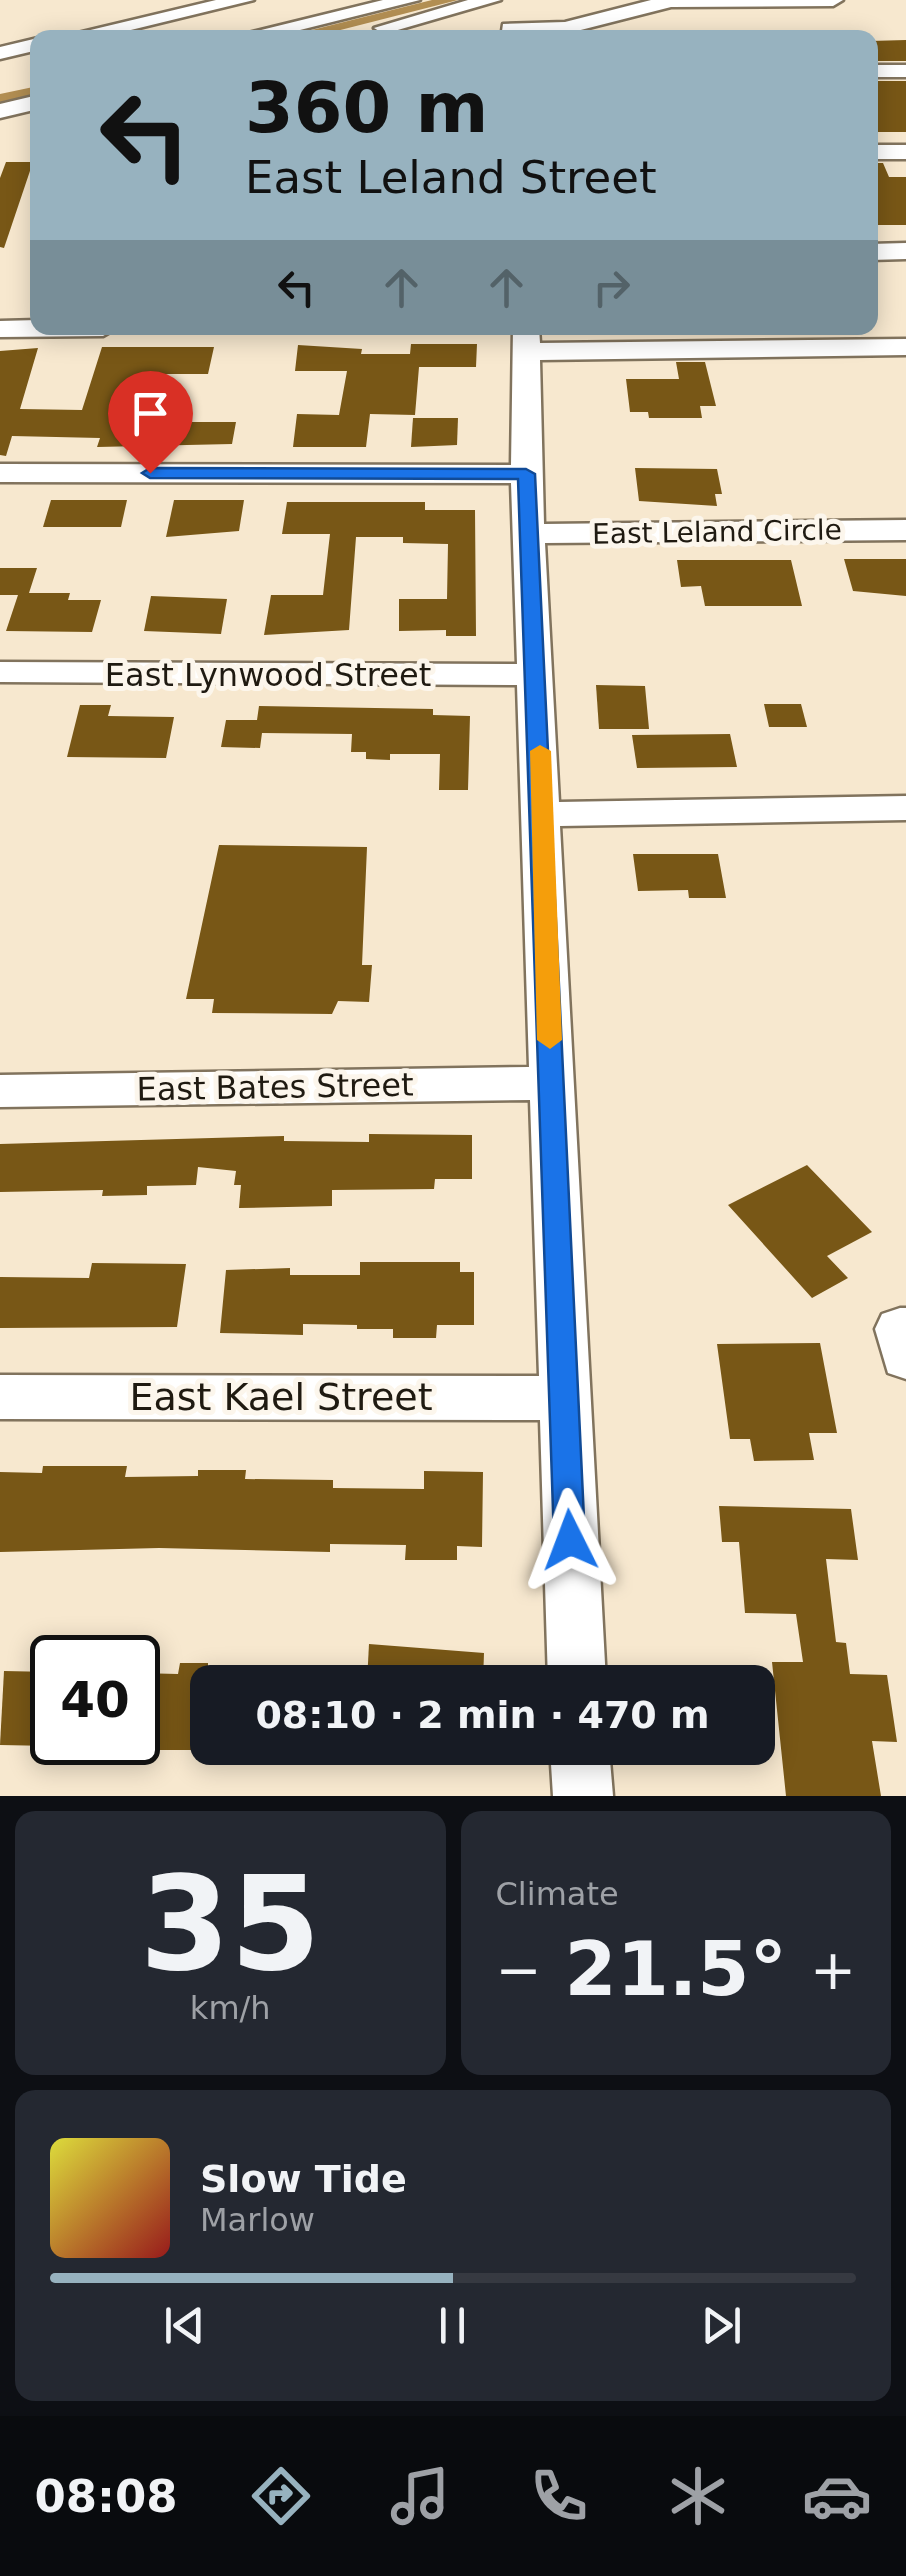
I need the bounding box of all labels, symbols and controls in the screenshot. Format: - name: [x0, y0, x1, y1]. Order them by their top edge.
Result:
- text: 360 m: [245, 67, 488, 149]
- icon: left: [80, 70, 210, 200]
- text: East Leland Street: [245, 151, 657, 204]
- icon: left: [269, 260, 324, 315]
- icon: ahead: [374, 260, 429, 315]
- icon: ahead: [479, 260, 534, 315]
- icon: right: [584, 260, 639, 315]
- pin: [108, 371, 193, 474]
- icon: arrive: [123, 386, 178, 441]
- street label: East Leland Circle: [592, 513, 842, 551]
- street label: East Lynwood Street: [105, 656, 431, 694]
- street label: East Bates Street: [136, 1066, 414, 1108]
- street label: East Kael Street: [129, 1375, 433, 1419]
- position arrow: [518, 1488, 622, 1592]
- speed limit sign: 40: [30, 1635, 160, 1765]
- text: 08:10 · 2 min · 470 m: [255, 1693, 710, 1737]
- text: 35: [140, 1848, 321, 2000]
- text: Climate: [496, 1875, 619, 1913]
- text: 21.5°: [564, 1925, 787, 2013]
- text: −: [496, 1938, 542, 2002]
- text: +: [810, 1938, 856, 2002]
- text: km/h: [190, 1989, 271, 2027]
- text: Slow Tide: [200, 2157, 407, 2201]
- text: Marlow: [200, 2201, 315, 2239]
- icon: previous: [157, 2298, 212, 2353]
- icon: pause: [425, 2298, 480, 2353]
- icon: next: [694, 2298, 749, 2353]
- icon: directions: [246, 2461, 316, 2531]
- icon: music: [385, 2461, 455, 2531]
- icon: phone: [524, 2461, 594, 2531]
- icon: climate: [663, 2461, 733, 2531]
- icon: car: [802, 2461, 872, 2531]
- text: 08:08: [34, 2470, 178, 2523]

